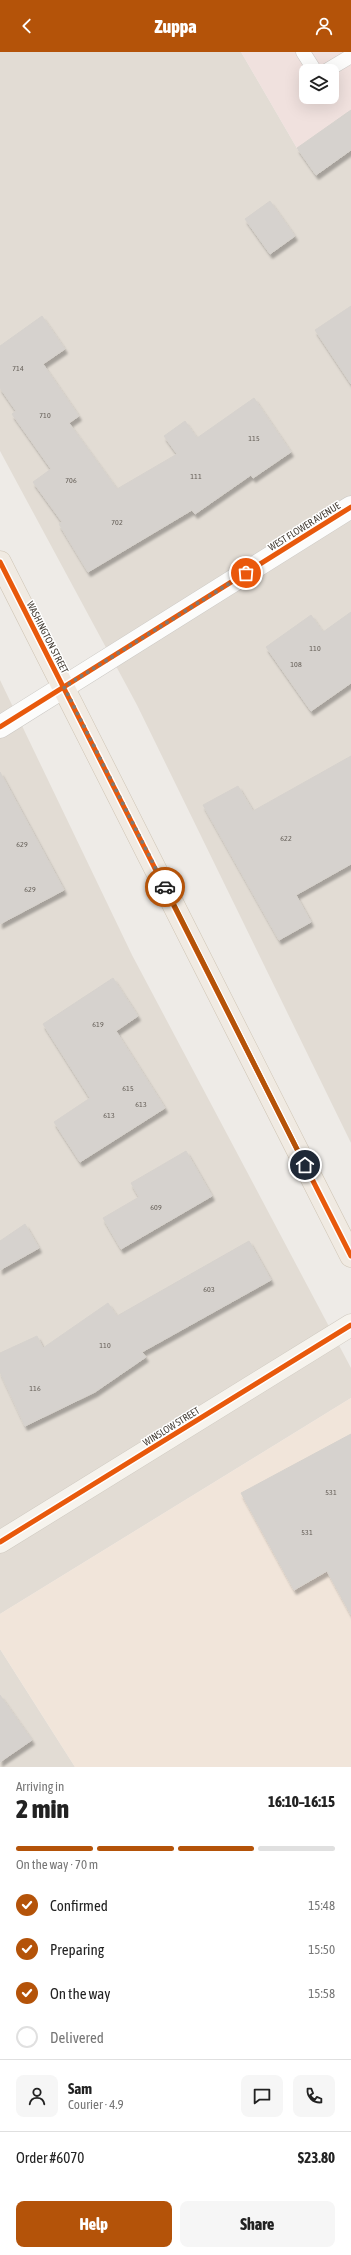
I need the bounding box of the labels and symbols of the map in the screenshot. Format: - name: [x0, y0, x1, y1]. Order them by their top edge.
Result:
- house number: 714: [12, 364, 24, 373]
- house number: 710: [39, 411, 51, 420]
- house number: 115: [248, 434, 260, 443]
- house number: 111: [190, 472, 202, 481]
- house number: 706: [65, 476, 77, 485]
- street label: WEST FLOWER AVENUE: [266, 499, 343, 553]
- house number: 702: [111, 518, 123, 527]
- pin: [229, 556, 263, 590]
- street label: WASHINGTON STREET: [25, 599, 71, 676]
- house number: 110: [309, 644, 321, 653]
- house number: 108: [290, 660, 302, 669]
- house number: 622: [280, 834, 292, 843]
- house number: 629: [16, 840, 28, 849]
- courier: [145, 867, 185, 907]
- house number: 629: [24, 885, 36, 894]
- house number: 619: [92, 1020, 104, 1029]
- house number: 615: [122, 1084, 134, 1093]
- house number: 613: [135, 1100, 147, 1109]
- house number: 613: [103, 1111, 115, 1120]
- pin: [288, 1148, 322, 1182]
- house number: 609: [150, 1203, 162, 1212]
- house number: 603: [203, 1285, 215, 1294]
- house number: 110: [99, 1341, 111, 1350]
- house number: 116: [29, 1384, 41, 1393]
- street label: WINSLOW STREET: [141, 1404, 202, 1448]
- house number: 531: [325, 1488, 337, 1497]
- house number: 531: [301, 1528, 313, 1537]

